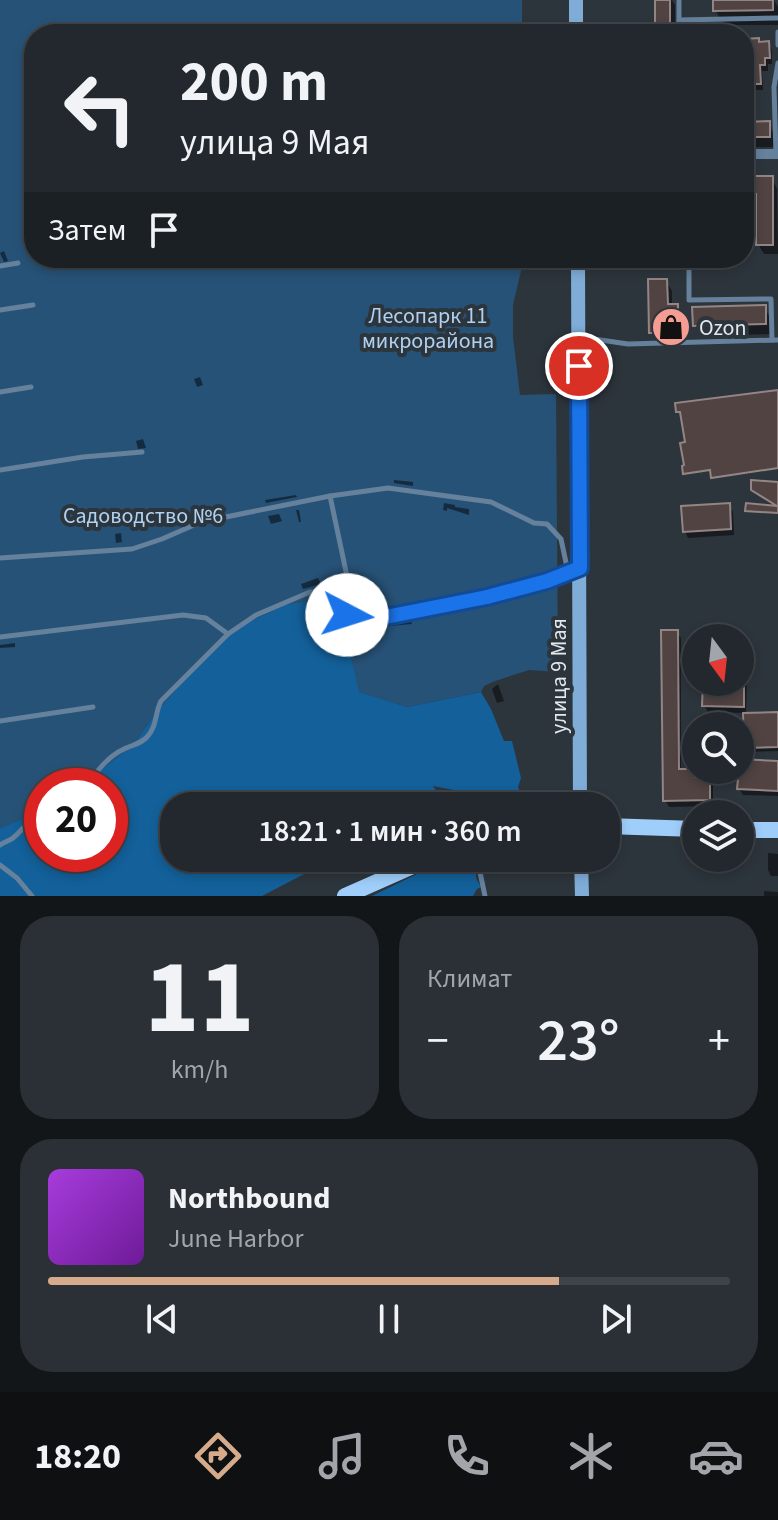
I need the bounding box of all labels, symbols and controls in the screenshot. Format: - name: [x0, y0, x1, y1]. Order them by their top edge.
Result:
- text: 200 m: [180, 43, 328, 122]
- icon: left: [48, 56, 152, 160]
- text: улица 9 Мая: [180, 117, 370, 168]
- icon: arrive: [142, 208, 186, 252]
- text: Затем: [48, 209, 126, 252]
- park label: Лесопарк 11 микрорайона: [362, 300, 494, 357]
- shop icon: Ozon: [650, 306, 692, 348]
- place label: Ozon: [699, 312, 747, 344]
- pin: [545, 332, 613, 400]
- icon: arrive: [557, 344, 601, 388]
- park label: Садоводство №6: [63, 500, 223, 532]
- position arrow: [305, 573, 389, 657]
- street label: улица 9 Мая: [543, 618, 575, 734]
- north arrow: [682, 624, 754, 696]
- map controls: [682, 624, 754, 872]
- button: search: [682, 712, 754, 784]
- speed limit sign: 20: [24, 768, 128, 872]
- button: layers: [682, 800, 754, 872]
- text: 18:21 · 1 мин · 360 m: [259, 810, 521, 853]
- text: 11: [145, 925, 254, 1073]
- text: Климат: [427, 960, 512, 997]
- text: 23°: [537, 999, 620, 1084]
- text: −: [427, 1010, 449, 1073]
- text: +: [708, 1010, 730, 1073]
- text: km/h: [171, 1051, 228, 1088]
- text: Northbound: [168, 1177, 330, 1220]
- text: June Harbor: [168, 1220, 304, 1257]
- icon: previous: [140, 1297, 184, 1341]
- icon: pause: [367, 1297, 411, 1341]
- icon: next: [594, 1297, 638, 1341]
- icon: directions: [190, 1428, 246, 1484]
- icon: music: [314, 1428, 370, 1484]
- icon: phone: [439, 1428, 495, 1484]
- icon: climate: [563, 1428, 619, 1484]
- icon: car: [688, 1428, 744, 1484]
- text: 18:20: [34, 1431, 121, 1482]

